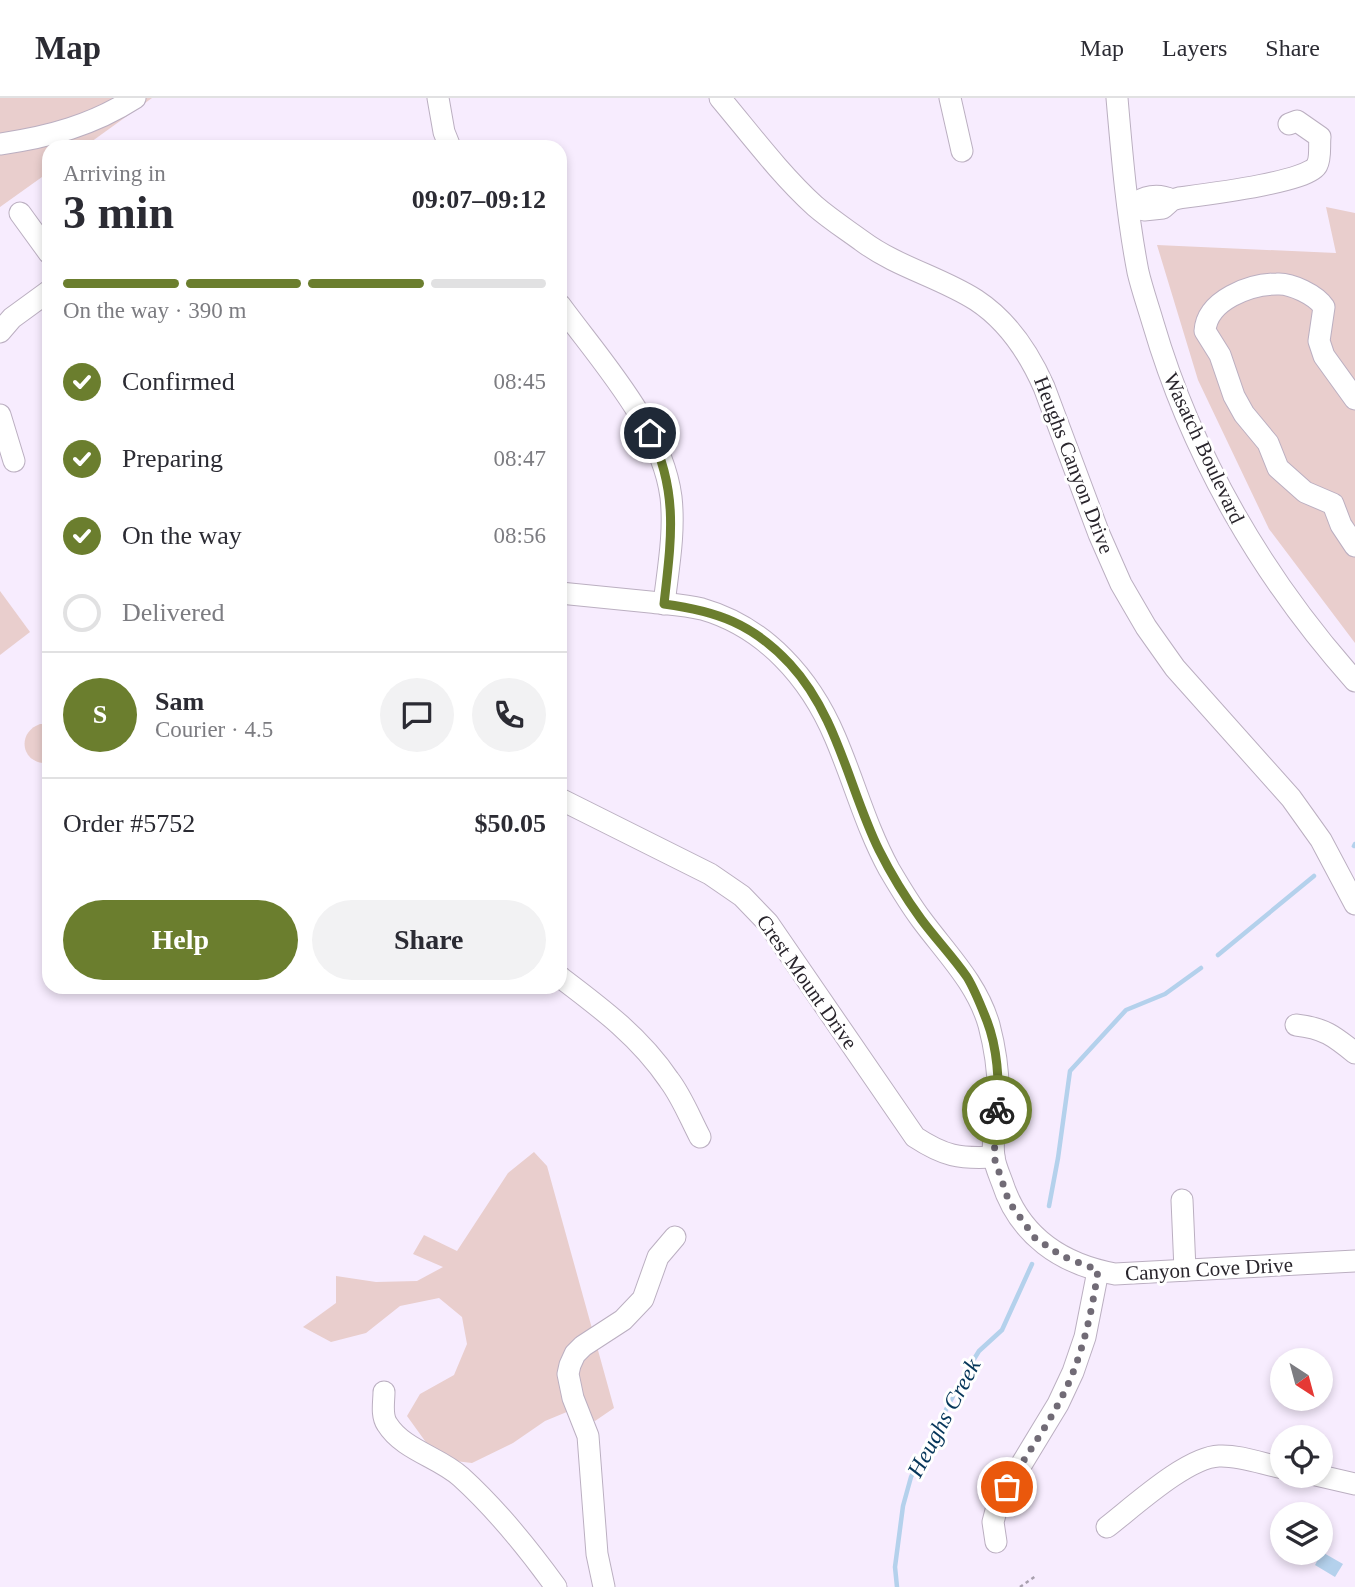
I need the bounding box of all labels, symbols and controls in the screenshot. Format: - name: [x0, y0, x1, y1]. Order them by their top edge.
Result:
- text: Map: [35, 30, 101, 66]
- text: Map: [1080, 35, 1124, 61]
- text: Layers: [1162, 35, 1227, 61]
- text: Share: [1265, 35, 1320, 61]
- text: Arriving in: [63, 161, 166, 186]
- text: 09:07–09:12: [412, 185, 546, 214]
- text: 3 min: [63, 187, 174, 238]
- text: On the way · 390 m: [63, 298, 246, 323]
- icon: check: [63, 363, 101, 401]
- text: Confirmed: [122, 367, 235, 396]
- text: 08:45: [494, 369, 546, 394]
- street label: Wasatch Boulevard: [1159, 369, 1250, 528]
- street label: Heughs Canyon Drive: [1029, 373, 1119, 557]
- pin: [620, 403, 680, 463]
- icon: home: [631, 414, 669, 452]
- icon: check: [63, 440, 101, 478]
- text: Preparing: [122, 444, 223, 473]
- text: 08:47: [494, 446, 546, 471]
- icon: check: [63, 517, 101, 555]
- text: On the way: [122, 521, 242, 550]
- text: 08:56: [494, 523, 546, 548]
- text: Delivered: [122, 598, 225, 627]
- button: chat: [380, 678, 454, 752]
- button: phone: [472, 678, 546, 752]
- text: Sam: [155, 687, 204, 716]
- text: S: [93, 700, 107, 729]
- text: Courier · 4.5: [155, 717, 273, 742]
- text: Order #5752: [63, 809, 195, 838]
- text: $50.05: [475, 809, 546, 838]
- button: Help: [63, 900, 298, 980]
- button: Share: [312, 900, 546, 980]
- street label: Crest Mount Drive: [752, 910, 862, 1054]
- courier: [962, 1075, 1032, 1145]
- icon: bike: [978, 1091, 1016, 1129]
- street label: Canyon Cove Drive: [1124, 1253, 1294, 1285]
- north arrow: [1270, 1348, 1334, 1410]
- map controls: [1270, 1348, 1333, 1565]
- water label: Heughs Creek: [902, 1354, 986, 1482]
- button: locate: [1270, 1425, 1333, 1488]
- pin: [977, 1457, 1037, 1517]
- icon: bag: [988, 1468, 1026, 1506]
- button: layers: [1270, 1502, 1333, 1565]

